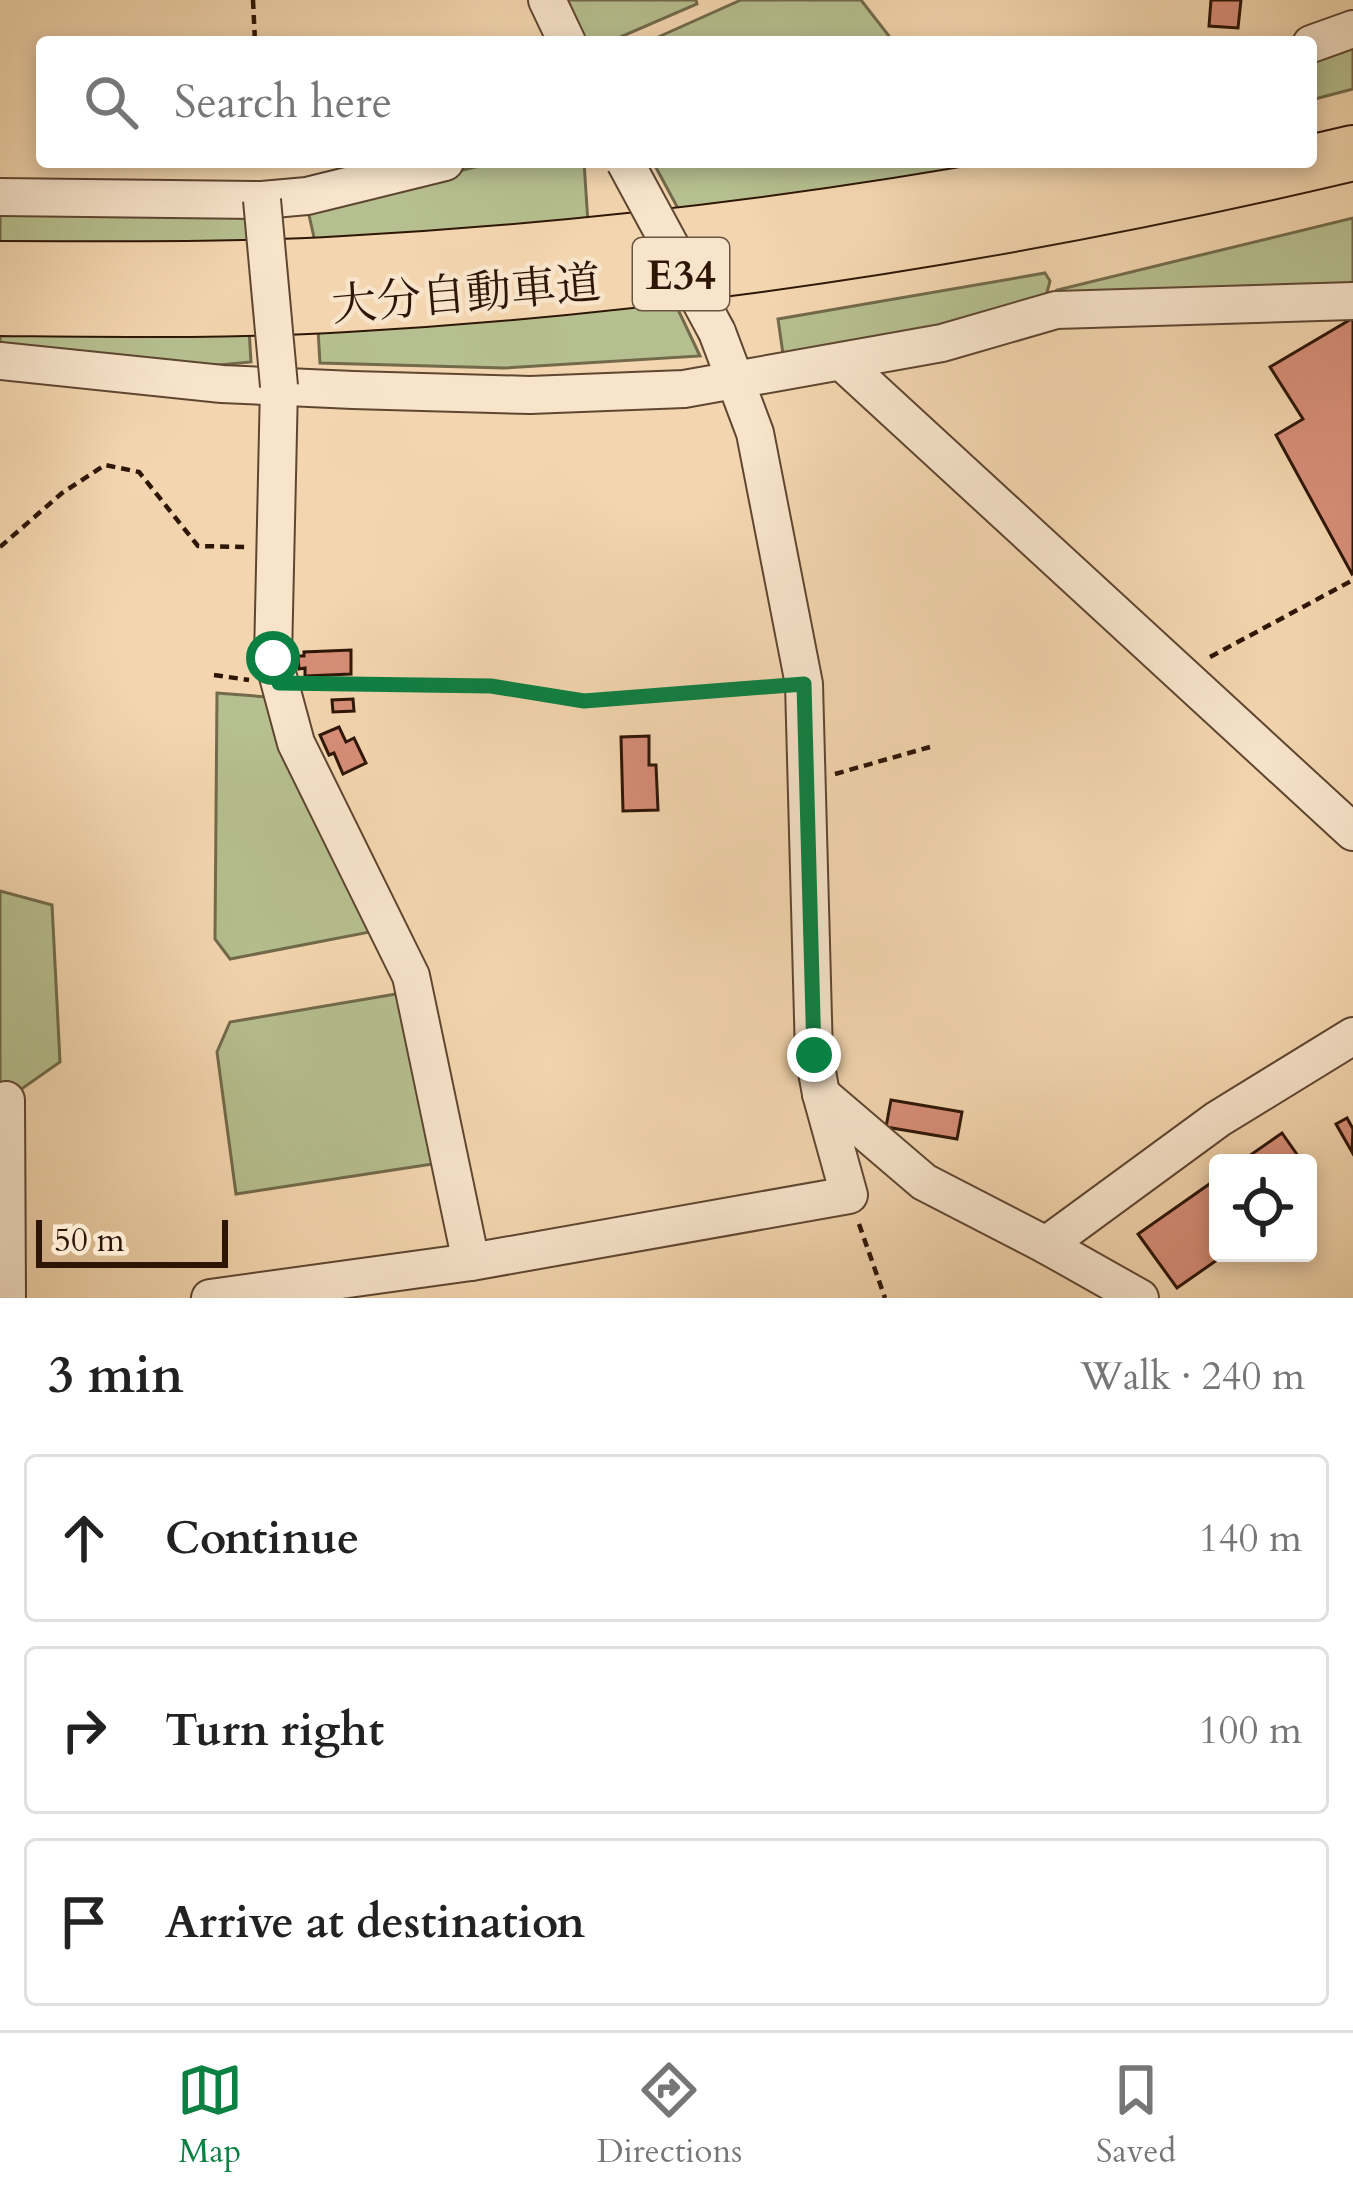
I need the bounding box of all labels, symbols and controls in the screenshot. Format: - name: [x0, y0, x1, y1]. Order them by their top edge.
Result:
- search box: [36, 36, 1317, 168]
- icon: search: [78, 69, 144, 135]
- text: Search here: [174, 72, 392, 133]
- road number: E34: [633, 238, 729, 310]
- street label: 大分自動車道: [329, 252, 603, 337]
- route start: [246, 631, 300, 685]
- route end: [787, 1028, 841, 1082]
- map controls: [1209, 1154, 1317, 1262]
- button: locate: [1209, 1154, 1317, 1262]
- scale bar: [36, 1214, 228, 1267]
- text: 50 m: [54, 1218, 125, 1263]
- text: 3 min: [48, 1341, 184, 1411]
- text: Walk · 240 m: [1080, 1350, 1305, 1403]
- icon: ahead: [51, 1505, 117, 1571]
- text: Continue: [165, 1508, 359, 1569]
- text: 140 m: [1199, 1512, 1302, 1565]
- icon: right: [51, 1697, 117, 1763]
- text: Turn right: [165, 1700, 384, 1761]
- text: 100 m: [1199, 1704, 1302, 1757]
- icon: arrive: [51, 1889, 117, 1955]
- text: Arrive at destination: [165, 1892, 585, 1953]
- tab: Map: [177, 2057, 243, 2174]
- tab: Directions: [597, 2057, 742, 2174]
- tab: Saved: [1096, 2057, 1176, 2174]

